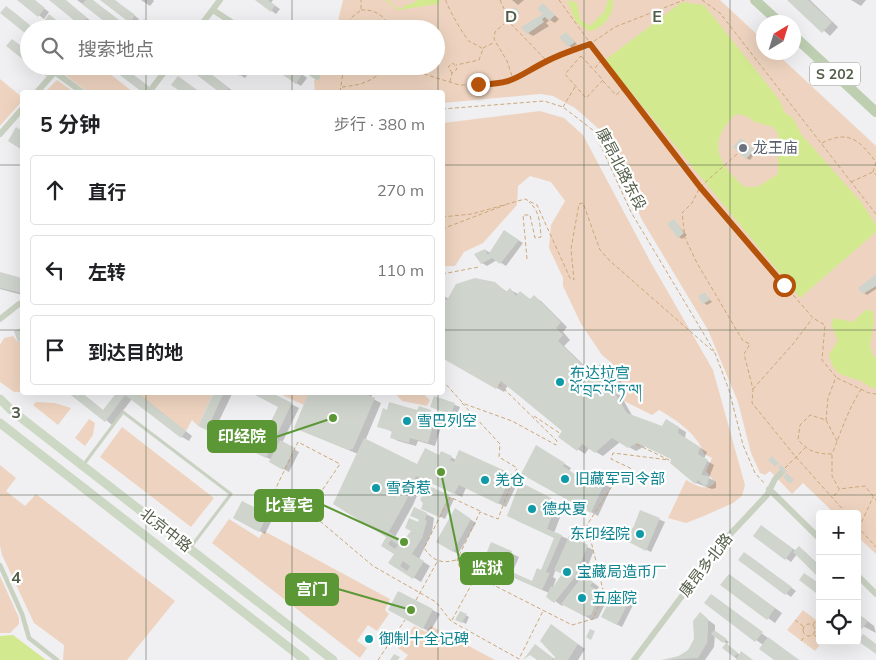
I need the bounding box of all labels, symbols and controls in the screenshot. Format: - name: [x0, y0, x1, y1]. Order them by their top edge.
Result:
- text: D: [505, 6, 517, 26]
- text: E: [652, 6, 662, 26]
- north arrow: [756, 15, 801, 60]
- search box: [20, 20, 445, 75]
- icon: search: [38, 34, 66, 62]
- text: 搜索地点: [78, 37, 154, 61]
- road number: S 202: [810, 62, 860, 86]
- route end: [467, 73, 490, 96]
- text: 5 分钟: [40, 111, 100, 137]
- text: 步行 · 380 m: [334, 114, 425, 134]
- street label: 康昂北路东段: [593, 124, 650, 213]
- place label: 龙王庙: [753, 138, 798, 157]
- marker: 龙王庙: [737, 142, 749, 154]
- icon: ahead: [41, 176, 69, 204]
- text: 直行: [88, 180, 126, 204]
- text: 270 m: [377, 180, 424, 200]
- icon: left: [41, 256, 69, 284]
- text: 左转: [88, 260, 126, 284]
- text: 110 m: [377, 260, 424, 280]
- route start: [773, 274, 796, 297]
- icon: arrive: [41, 336, 69, 364]
- text: 到达目的地: [88, 340, 183, 364]
- place label: 布达拉宫 ཕོ་བྲང་པོ་ཏ་ལ།: [569, 363, 642, 403]
- marker: 布达拉宫 ཕོ་བྲང་པོ་ཏ་ལ།: [554, 376, 566, 388]
- text: 3: [11, 402, 21, 422]
- place label: 雪巴列空: [417, 411, 477, 430]
- marker: 雪巴列空: [401, 415, 413, 427]
- callout: 印经院: [208, 421, 276, 452]
- text: 印经院: [218, 426, 266, 446]
- place label: 旧藏军司令部: [575, 469, 665, 488]
- place label: 羌仓: [495, 470, 525, 489]
- marker: 旧藏军司令部: [559, 473, 571, 485]
- marker: 羌仓: [479, 474, 491, 486]
- place label: 雪奇惹: [386, 478, 431, 497]
- marker: 雪奇惹: [370, 482, 382, 494]
- callout: 比喜宅: [255, 490, 323, 521]
- text: 比喜宅: [265, 495, 313, 515]
- place label: 德央夏: [542, 499, 587, 518]
- marker: 德央夏: [526, 503, 538, 515]
- street label: 北京中路: [137, 504, 196, 556]
- map controls: [816, 510, 861, 645]
- button: +: [816, 510, 861, 555]
- place label: 东印经院: [570, 524, 630, 543]
- marker: 东印经院: [634, 528, 646, 540]
- street label: 康昂多北路: [675, 529, 736, 600]
- callout: 监狱: [461, 553, 513, 584]
- button: −: [816, 555, 861, 600]
- text: 监狱: [471, 558, 503, 578]
- place label: 宝藏局造币厂: [577, 562, 667, 581]
- marker: 宝藏局造币厂: [561, 566, 573, 578]
- text: 4: [11, 567, 21, 587]
- callout: 宫门: [286, 574, 338, 605]
- text: 宫门: [296, 579, 328, 599]
- place label: 五座院: [592, 588, 637, 607]
- marker: 五座院: [576, 592, 588, 604]
- button: locate: [816, 600, 861, 645]
- place label: 御制十全记碑: [379, 629, 469, 648]
- marker: 御制十全记碑: [363, 633, 375, 645]

